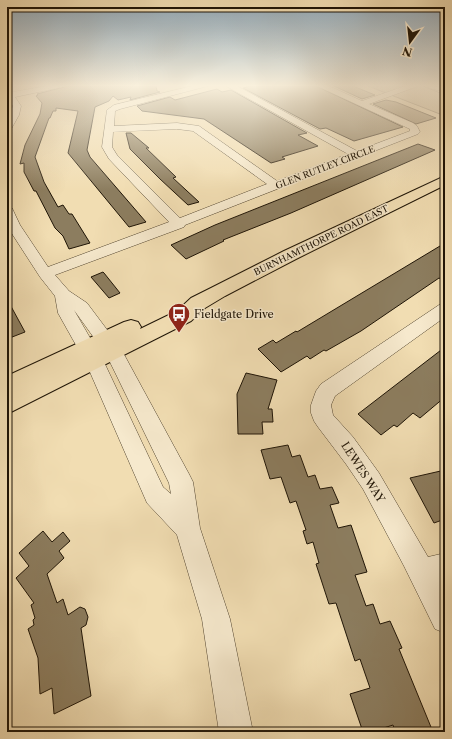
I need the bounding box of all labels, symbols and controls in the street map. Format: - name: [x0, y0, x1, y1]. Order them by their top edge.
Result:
- north arrow: [390, 22, 430, 62]
- text: N: [401, 44, 414, 60]
- street label: GLEN RUTLEY CIRCLE: [274, 143, 376, 191]
- street label: BURNHAMTHORPE ROAD EAST: [252, 202, 390, 277]
- bus stop icon: Fieldgate Drive: [166, 301, 192, 334]
- place label: Fieldgate Drive: [194, 307, 274, 321]
- street label: LEWES WAY: [338, 439, 388, 505]

